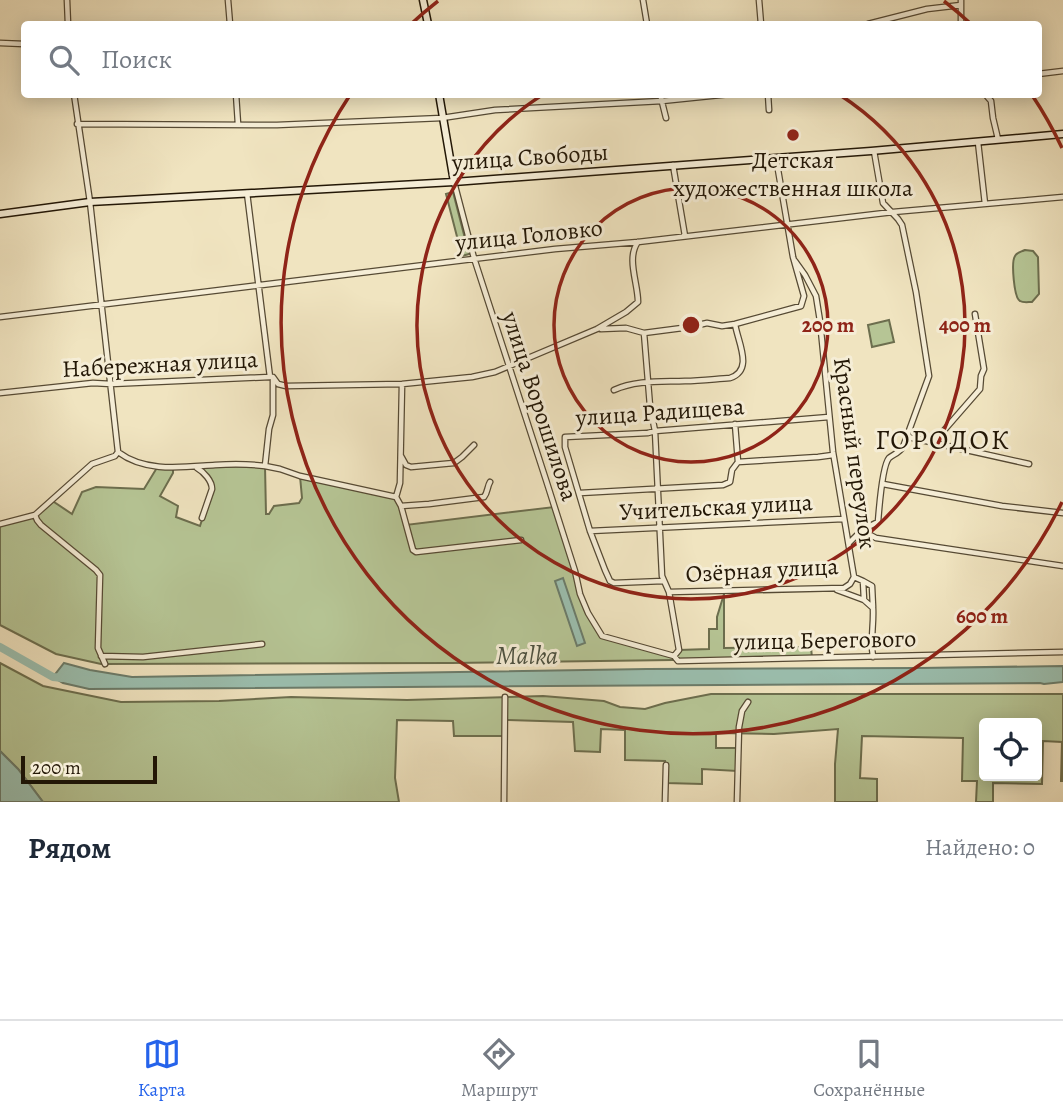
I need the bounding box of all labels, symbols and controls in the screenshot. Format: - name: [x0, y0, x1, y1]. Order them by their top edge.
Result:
- search box: [21, 21, 1042, 98]
- icon: search: [45, 41, 83, 79]
- text: Поиск: [101, 42, 172, 77]
- marker: Детская художественная школа: [785, 127, 801, 143]
- street label: улица Свободы: [450, 136, 609, 178]
- place label: Детская художественная школа: [673, 144, 913, 204]
- street label: улица Головко: [453, 211, 604, 259]
- street label: улица Ворошилова: [494, 306, 586, 505]
- text: 200 m: [802, 311, 855, 339]
- text: 400 m: [939, 311, 992, 339]
- centre of rings: [679, 313, 703, 337]
- street label: Набережная улица: [61, 343, 259, 385]
- street label: Красный переулок: [826, 355, 884, 551]
- street label: улица Радищева: [574, 390, 745, 434]
- district label: ГОРОДОК: [875, 421, 1011, 459]
- street label: Учительская улица: [619, 486, 813, 528]
- street label: Озёрная улица: [685, 550, 839, 590]
- text: 600 m: [956, 602, 1008, 630]
- street label: улица Берегового: [732, 622, 917, 658]
- water label: Malka: [496, 638, 558, 673]
- map controls: [979, 718, 1042, 781]
- button: locate: [979, 718, 1042, 781]
- scale bar: [21, 753, 158, 785]
- text: 200 m: [32, 755, 81, 781]
- text: Рядом: [28, 828, 111, 868]
- text: Найдено: 0: [925, 832, 1035, 863]
- tab: Карта: [138, 1035, 186, 1103]
- tab: Маршрут: [461, 1035, 538, 1103]
- tab: Сохранённые: [813, 1035, 925, 1103]

